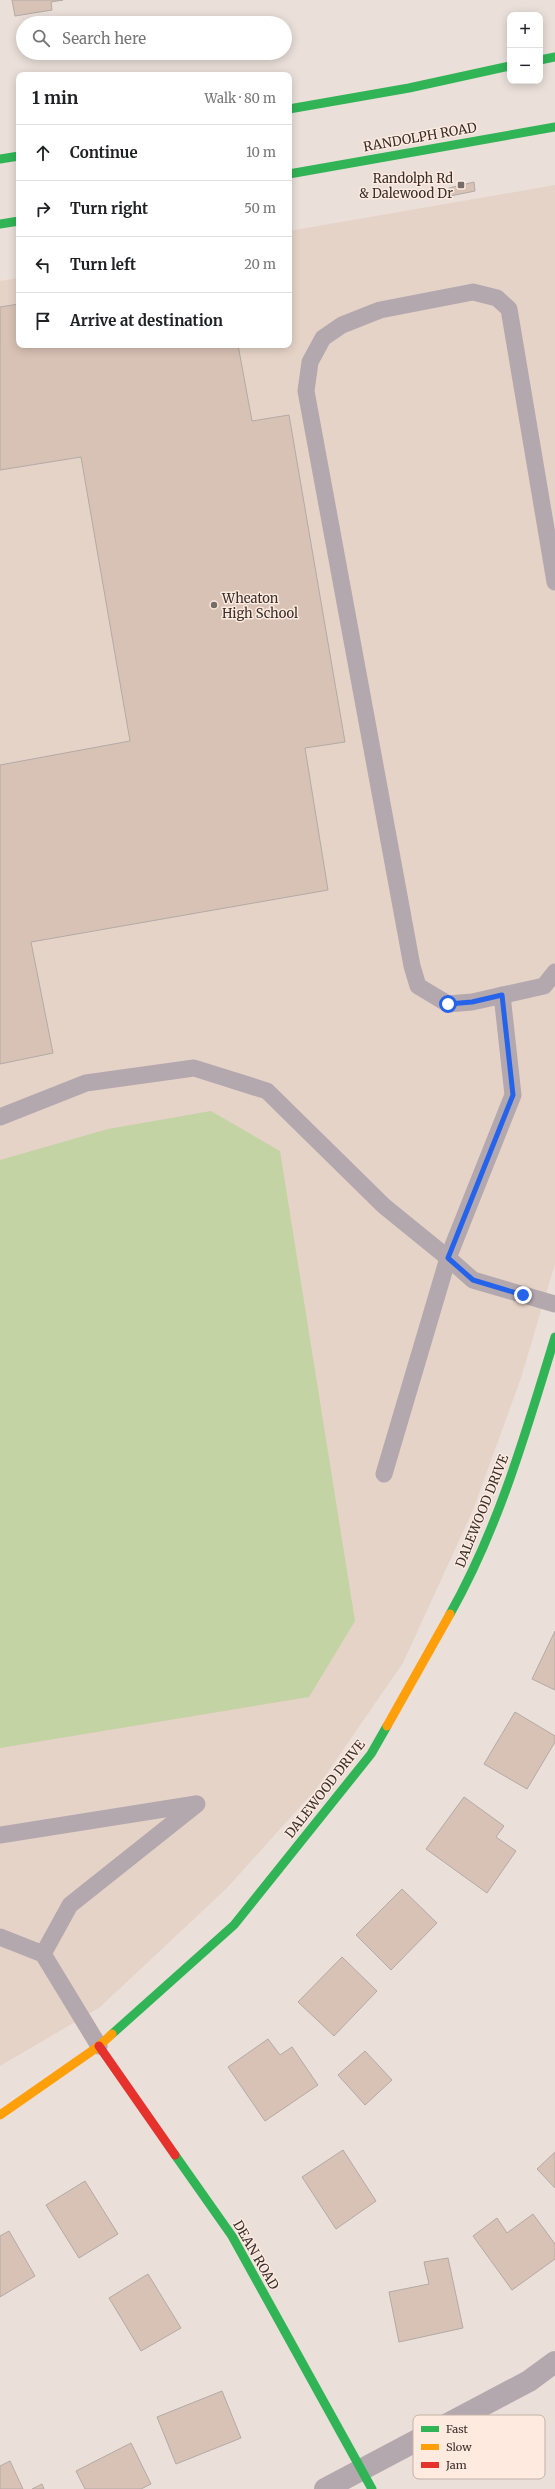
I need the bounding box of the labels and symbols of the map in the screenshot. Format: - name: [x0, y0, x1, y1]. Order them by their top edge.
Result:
- street label: RANDOLPH ROAD: [362, 119, 478, 155]
- place label: Randolph Rd & Dalewood Dr: [359, 170, 453, 202]
- marker: Randolph Rd & Dalewood Dr: [456, 180, 466, 190]
- place label: Wheaton High School: [221, 590, 298, 622]
- marker: Wheaton High School: [209, 600, 219, 610]
- route start: [439, 995, 457, 1013]
- route end: [514, 1286, 532, 1304]
- street label: DALEWOOD DRIVE: [452, 1451, 513, 1570]
- street label: DALEWOOD DRIVE: [281, 1736, 369, 1842]
- street label: DEAN ROAD: [229, 2217, 283, 2293]
- legend: [413, 2415, 545, 2479]
- text: Fast: [446, 2422, 469, 2436]
- text: Slow: [446, 2440, 472, 2454]
- text: Jam: [445, 2458, 467, 2472]

